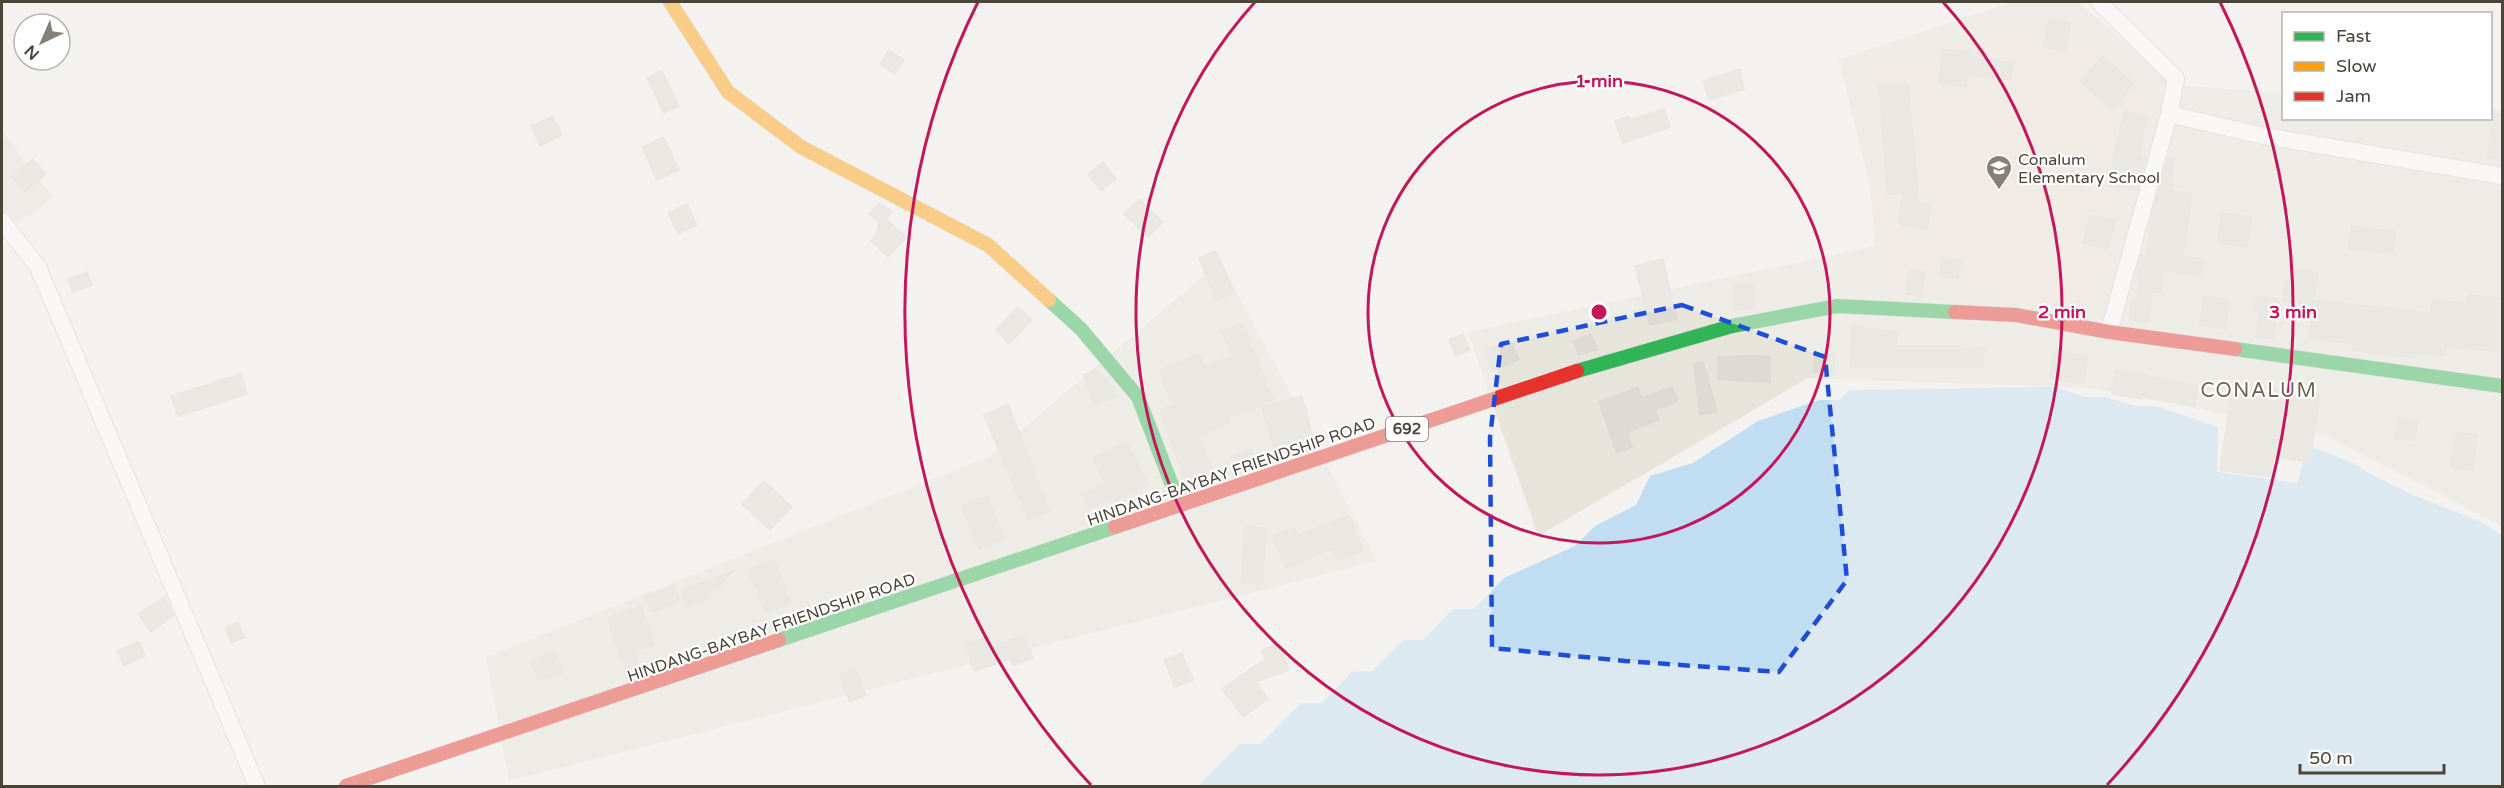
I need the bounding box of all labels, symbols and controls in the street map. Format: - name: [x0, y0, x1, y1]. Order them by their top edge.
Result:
- north arrow: [12, 12, 72, 72]
- legend: [2282, 12, 2492, 120]
- text: Fast: [2336, 25, 2371, 47]
- text: N: [21, 40, 44, 64]
- text: Slow: [2336, 55, 2377, 77]
- text: 1 min: [1575, 70, 1623, 92]
- text: Jam: [2336, 85, 2371, 107]
- place label: Conalum Elementary School: [2018, 150, 2160, 188]
- school or university icon: Conalum Elementary School: [1984, 153, 2014, 191]
- text: 2 min: [2038, 301, 2086, 323]
- text: 3 min: [2269, 301, 2317, 323]
- centre of rings: [1589, 302, 1609, 322]
- district label: CONALUM: [2201, 379, 2317, 403]
- street label: HINDANG-BAYBAY FRIENDSHIP ROAD: [1084, 413, 1378, 531]
- road number: 692: [1386, 417, 1428, 441]
- street label: HINDANG-BAYBAY FRIENDSHIP ROAD: [624, 569, 918, 687]
- scale bar: [2300, 737, 2444, 775]
- text: 50 m: [2309, 747, 2353, 769]

